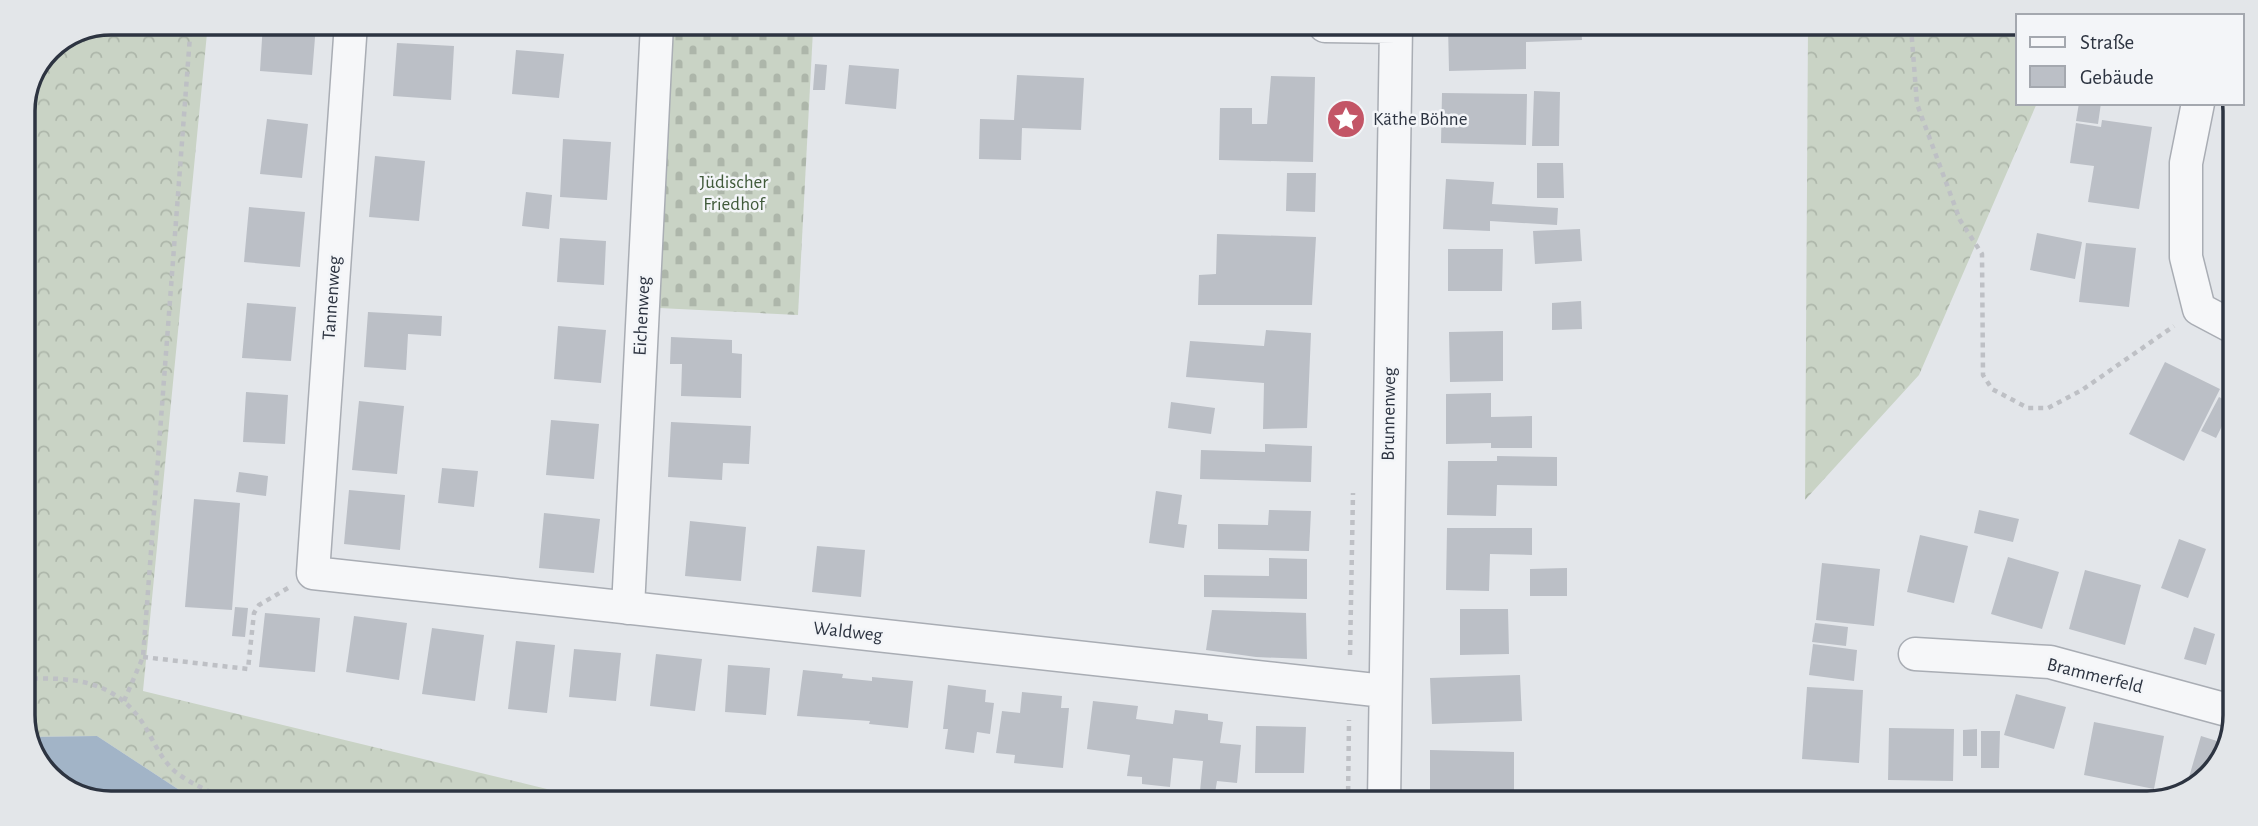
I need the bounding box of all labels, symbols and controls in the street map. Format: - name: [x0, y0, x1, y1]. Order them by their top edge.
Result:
- legend: [2016, 14, 2244, 105]
- text: Straße: [2080, 32, 2134, 53]
- text: Gebäude: [2080, 67, 2154, 88]
- place icon: Käthe Böhne: [1325, 98, 1367, 140]
- place label: Käthe Böhne: [1373, 110, 1467, 129]
- park label: Jüdischer Friedhof: [700, 173, 768, 214]
- street label: Tannenweg: [320, 254, 344, 341]
- street label: Eichenweg: [630, 275, 654, 356]
- street label: Brunnenweg: [1379, 366, 1399, 461]
- street label: Waldweg: [812, 619, 884, 645]
- street label: Brammerfeld: [2045, 655, 2145, 697]

